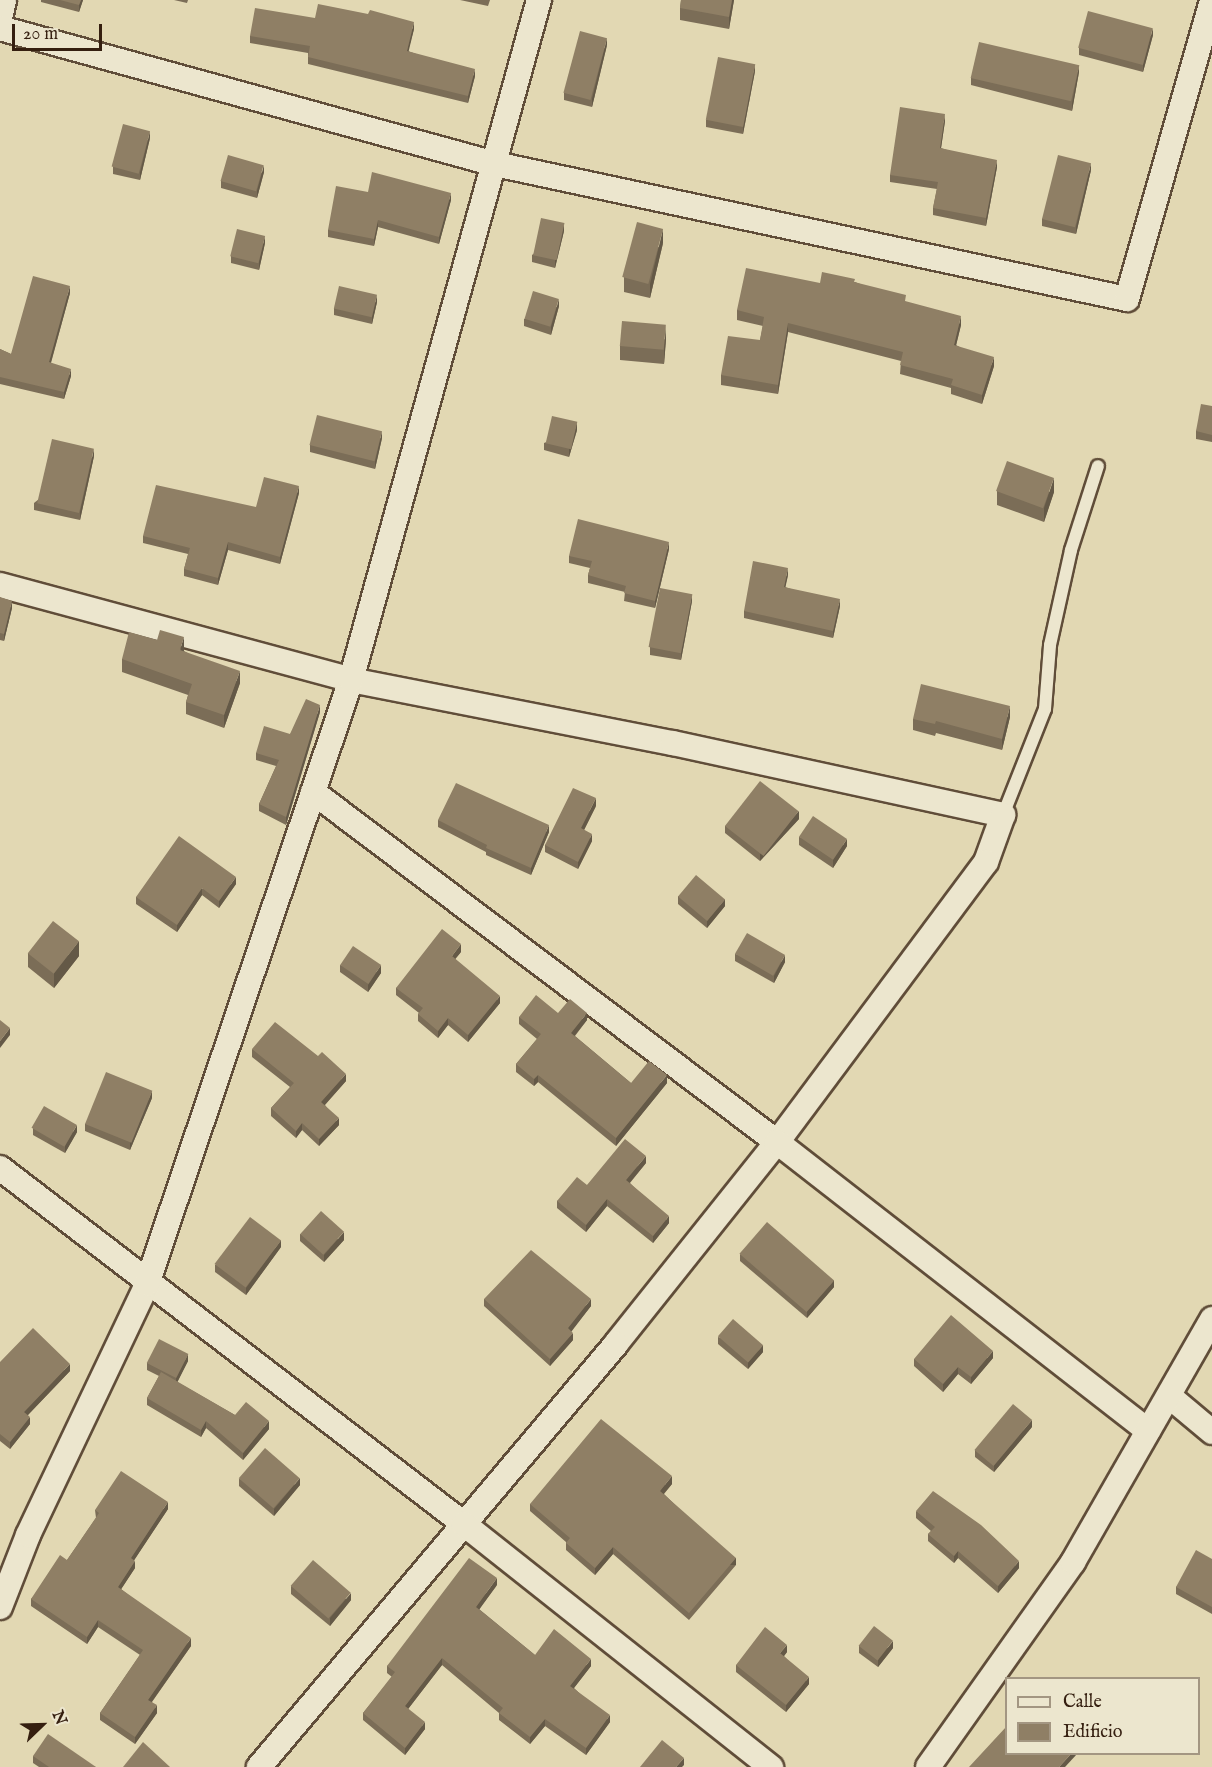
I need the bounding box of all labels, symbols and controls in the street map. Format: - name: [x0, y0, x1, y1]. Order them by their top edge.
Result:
- scale bar: [15, 12, 105, 50]
- text: 20 m: [23, 23, 58, 46]
- legend: [1005, 1677, 1200, 1755]
- text: Calle: [1063, 1691, 1102, 1714]
- north arrow: [12, 1695, 72, 1755]
- text: N: [47, 1708, 70, 1728]
- text: Edificio: [1063, 1721, 1123, 1744]

